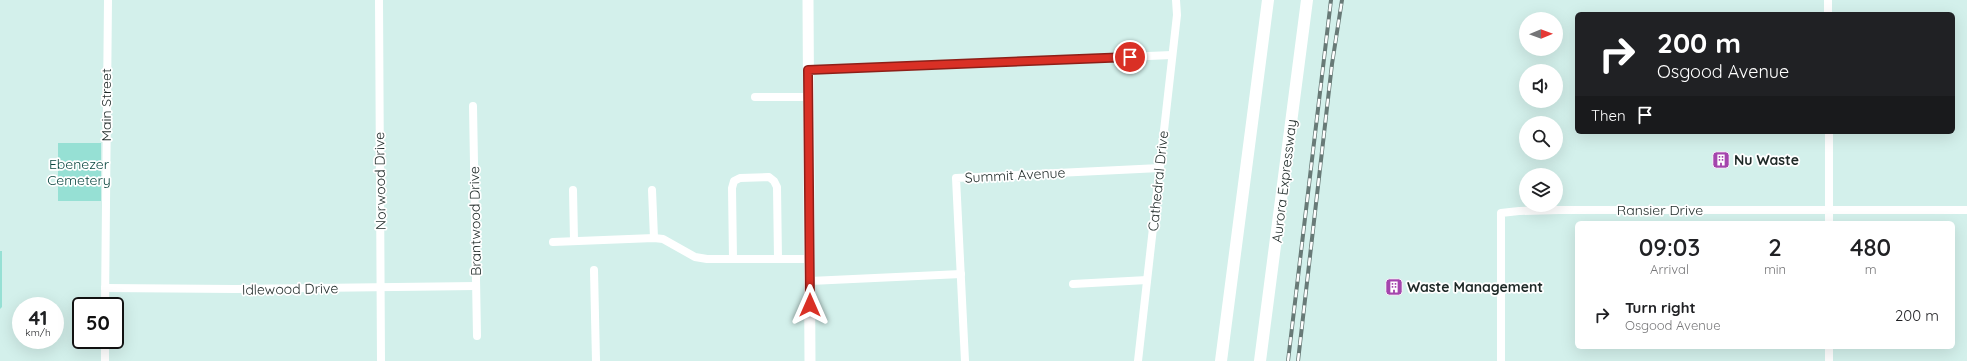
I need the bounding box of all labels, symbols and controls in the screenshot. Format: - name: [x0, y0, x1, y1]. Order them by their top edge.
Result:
- north arrow: [1519, 12, 1563, 56]
- map controls: [1519, 12, 1563, 212]
- text: 200 m: [1657, 25, 1741, 60]
- icon: right: [1591, 28, 1643, 80]
- pin: [1113, 40, 1147, 74]
- icon: arrive: [1119, 46, 1141, 68]
- text: Osgood Avenue: [1657, 60, 1789, 83]
- button: sound: [1519, 64, 1563, 108]
- street label: Main Street: [97, 68, 115, 142]
- icon: arrive: [1634, 104, 1656, 126]
- text: Then: [1591, 106, 1626, 125]
- button: search: [1519, 116, 1563, 160]
- street label: Aurora Expressway: [1267, 118, 1301, 244]
- street label: Cathedral Drive: [1144, 130, 1172, 232]
- street label: Norwood Drive: [370, 132, 390, 230]
- building icon: Nu Waste: [1711, 150, 1731, 170]
- place label: Nu Waste: [1734, 151, 1799, 169]
- park label: Ebenezer Cemetery: [47, 155, 111, 189]
- street label: Summit Avenue: [964, 163, 1066, 187]
- street label: Brantwood Drive: [465, 166, 485, 276]
- button: layers: [1519, 168, 1563, 212]
- street label: Ransier Drive: [1617, 201, 1703, 219]
- text: 09:03: [1639, 232, 1700, 262]
- text: 2: [1768, 232, 1782, 262]
- text: 480: [1850, 232, 1891, 262]
- text: Arrival: [1650, 261, 1689, 277]
- text: min: [1764, 261, 1786, 277]
- text: m: [1865, 261, 1876, 277]
- building icon: Waste Management: [1384, 277, 1404, 297]
- place label: Waste Management: [1407, 278, 1543, 296]
- street label: Idlewood Drive: [242, 279, 338, 299]
- position arrow: [789, 284, 831, 326]
- speed limit sign: 50: [72, 297, 124, 349]
- text: Turn right: [1625, 298, 1696, 317]
- icon: right: [1591, 304, 1613, 326]
- text: 41: [29, 305, 47, 330]
- text: 200 m: [1895, 306, 1939, 325]
- text: Osgood Avenue: [1625, 317, 1721, 333]
- text: km/h: [25, 326, 51, 339]

